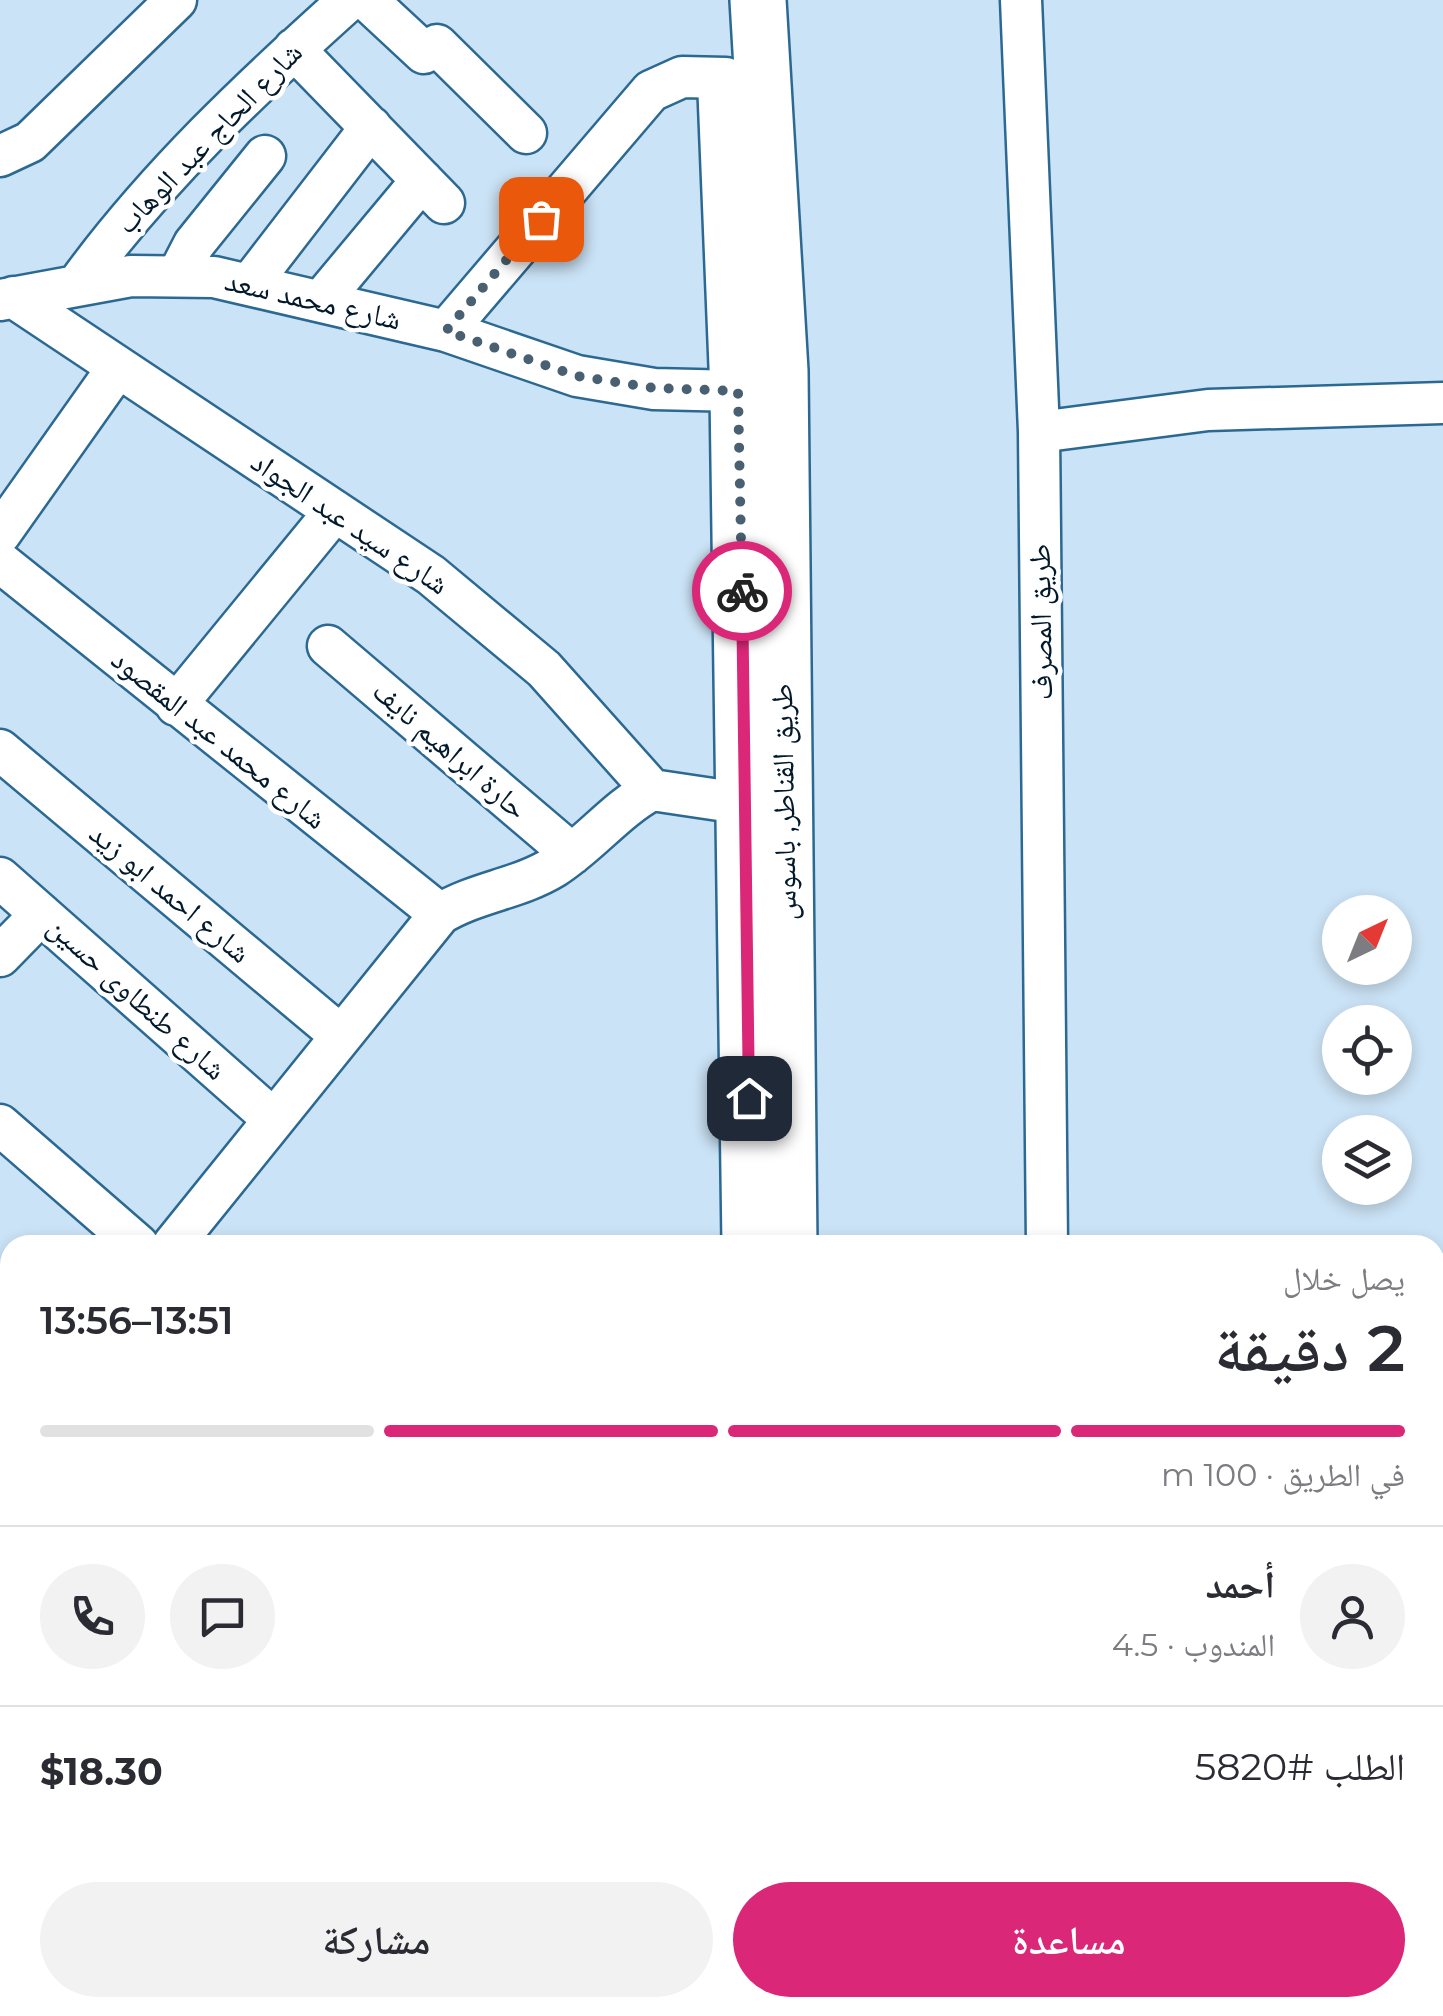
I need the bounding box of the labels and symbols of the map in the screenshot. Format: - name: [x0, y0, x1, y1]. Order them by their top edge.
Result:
- street label: شارع الحاج عبد الوهاب: [108, 34, 310, 242]
- pin: [499, 177, 584, 262]
- street label: شارع محمد سعد: [221, 261, 405, 339]
- street label: شارع سيد عبد الجواد: [244, 443, 456, 603]
- courier: [692, 541, 792, 641]
- street label: طريق المصرف: [1021, 544, 1060, 700]
- street label: شارع محمد عبد المقصود: [104, 640, 334, 838]
- street label: حارة ابراهيم نايف: [364, 672, 535, 829]
- street label: طريق القناطر, باسوس: [763, 683, 804, 921]
- street label: شارع احمد ابو زيد: [82, 814, 258, 972]
- north arrow: [1322, 895, 1412, 985]
- street label: شارع طنطاوى حسين: [40, 908, 234, 1088]
- pin: [707, 1056, 792, 1141]

